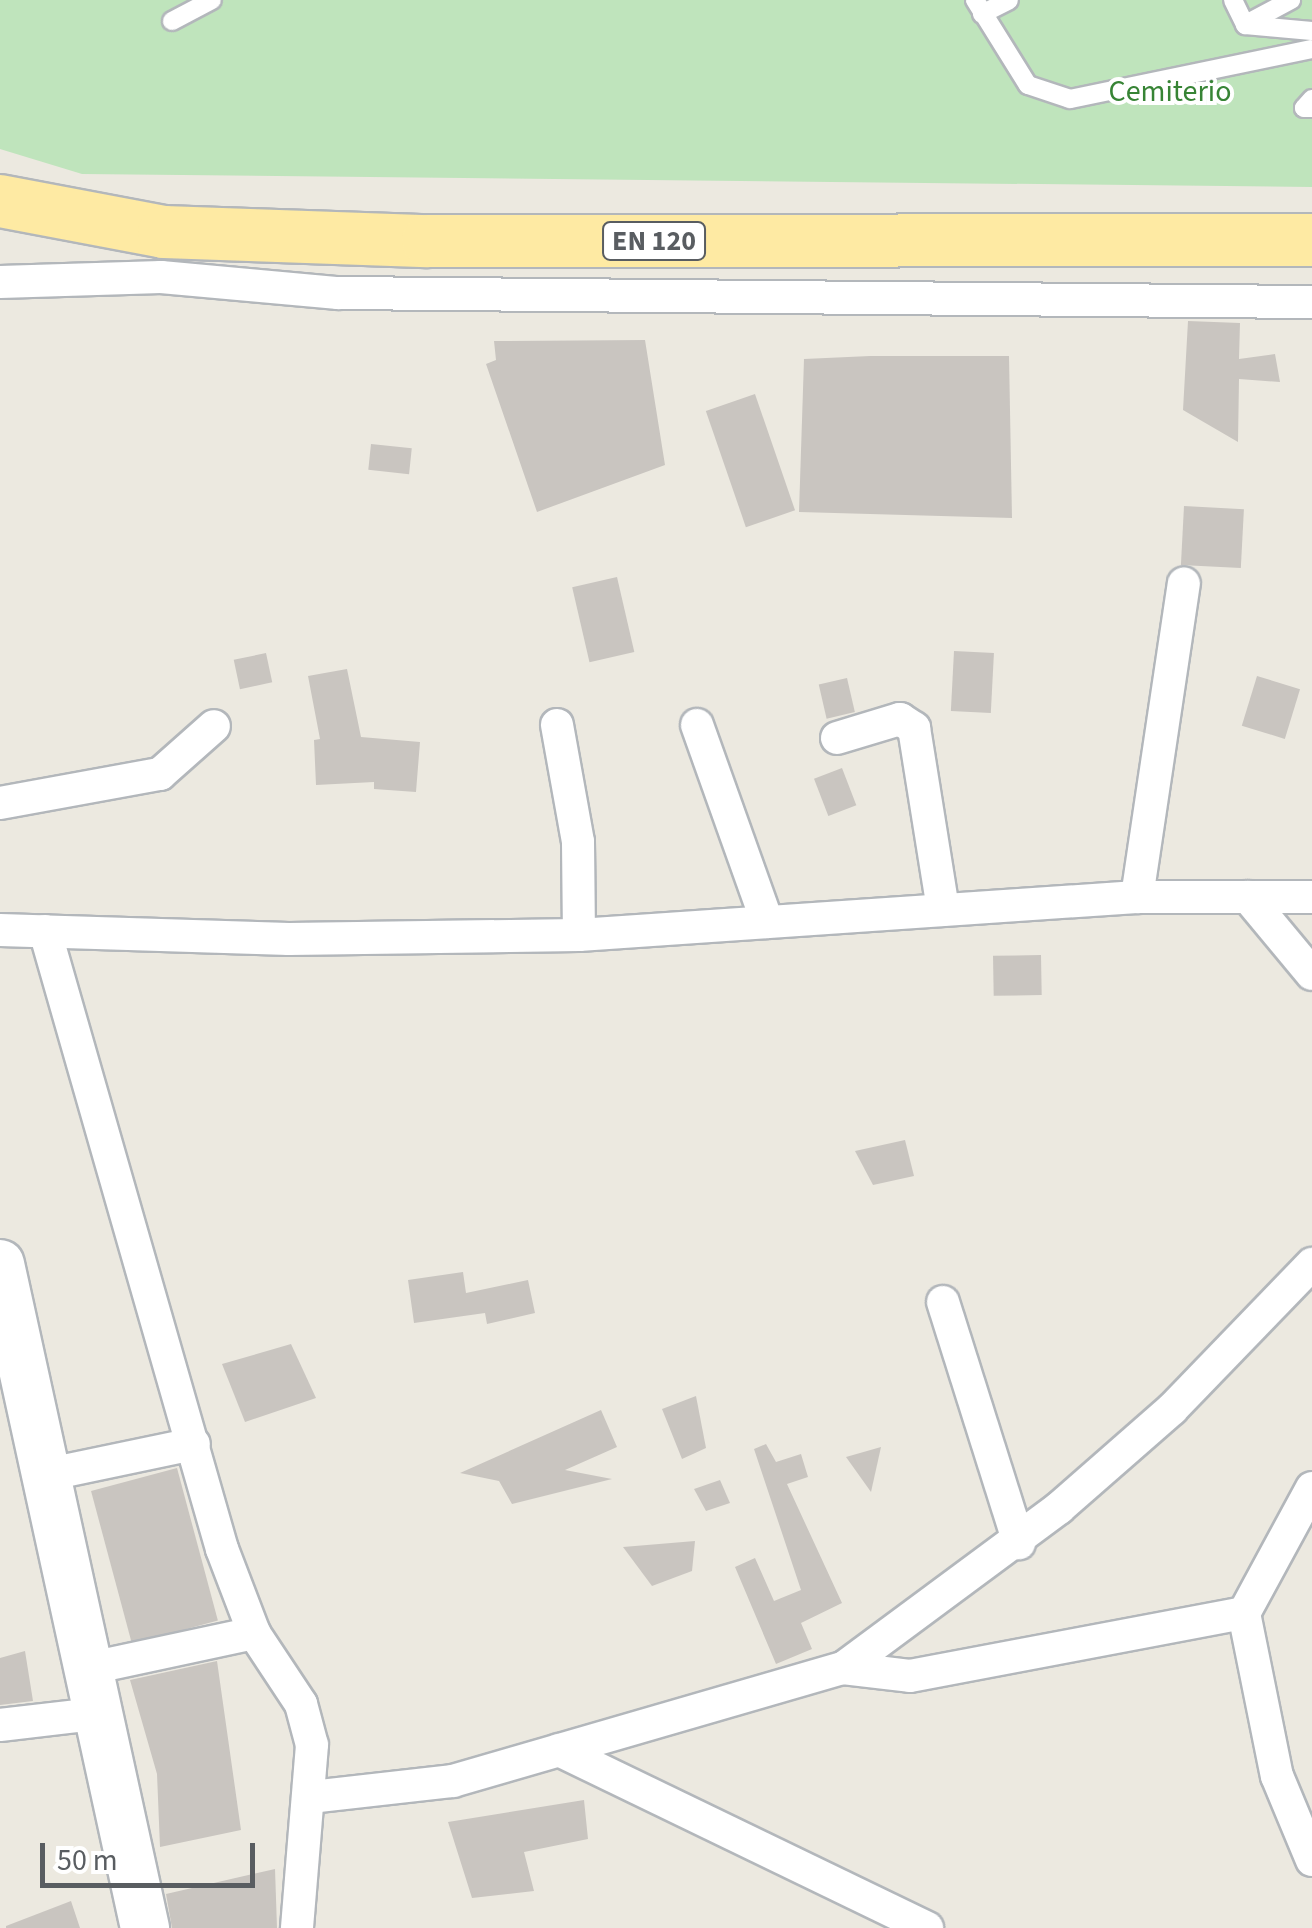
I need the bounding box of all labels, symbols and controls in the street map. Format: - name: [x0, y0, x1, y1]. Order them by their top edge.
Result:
- park label: Cemiterio: [1109, 74, 1231, 110]
- road number: EN 120: [602, 218, 706, 264]
- scale bar: [45, 1823, 260, 1885]
- text: 50 m: [57, 1839, 118, 1882]

